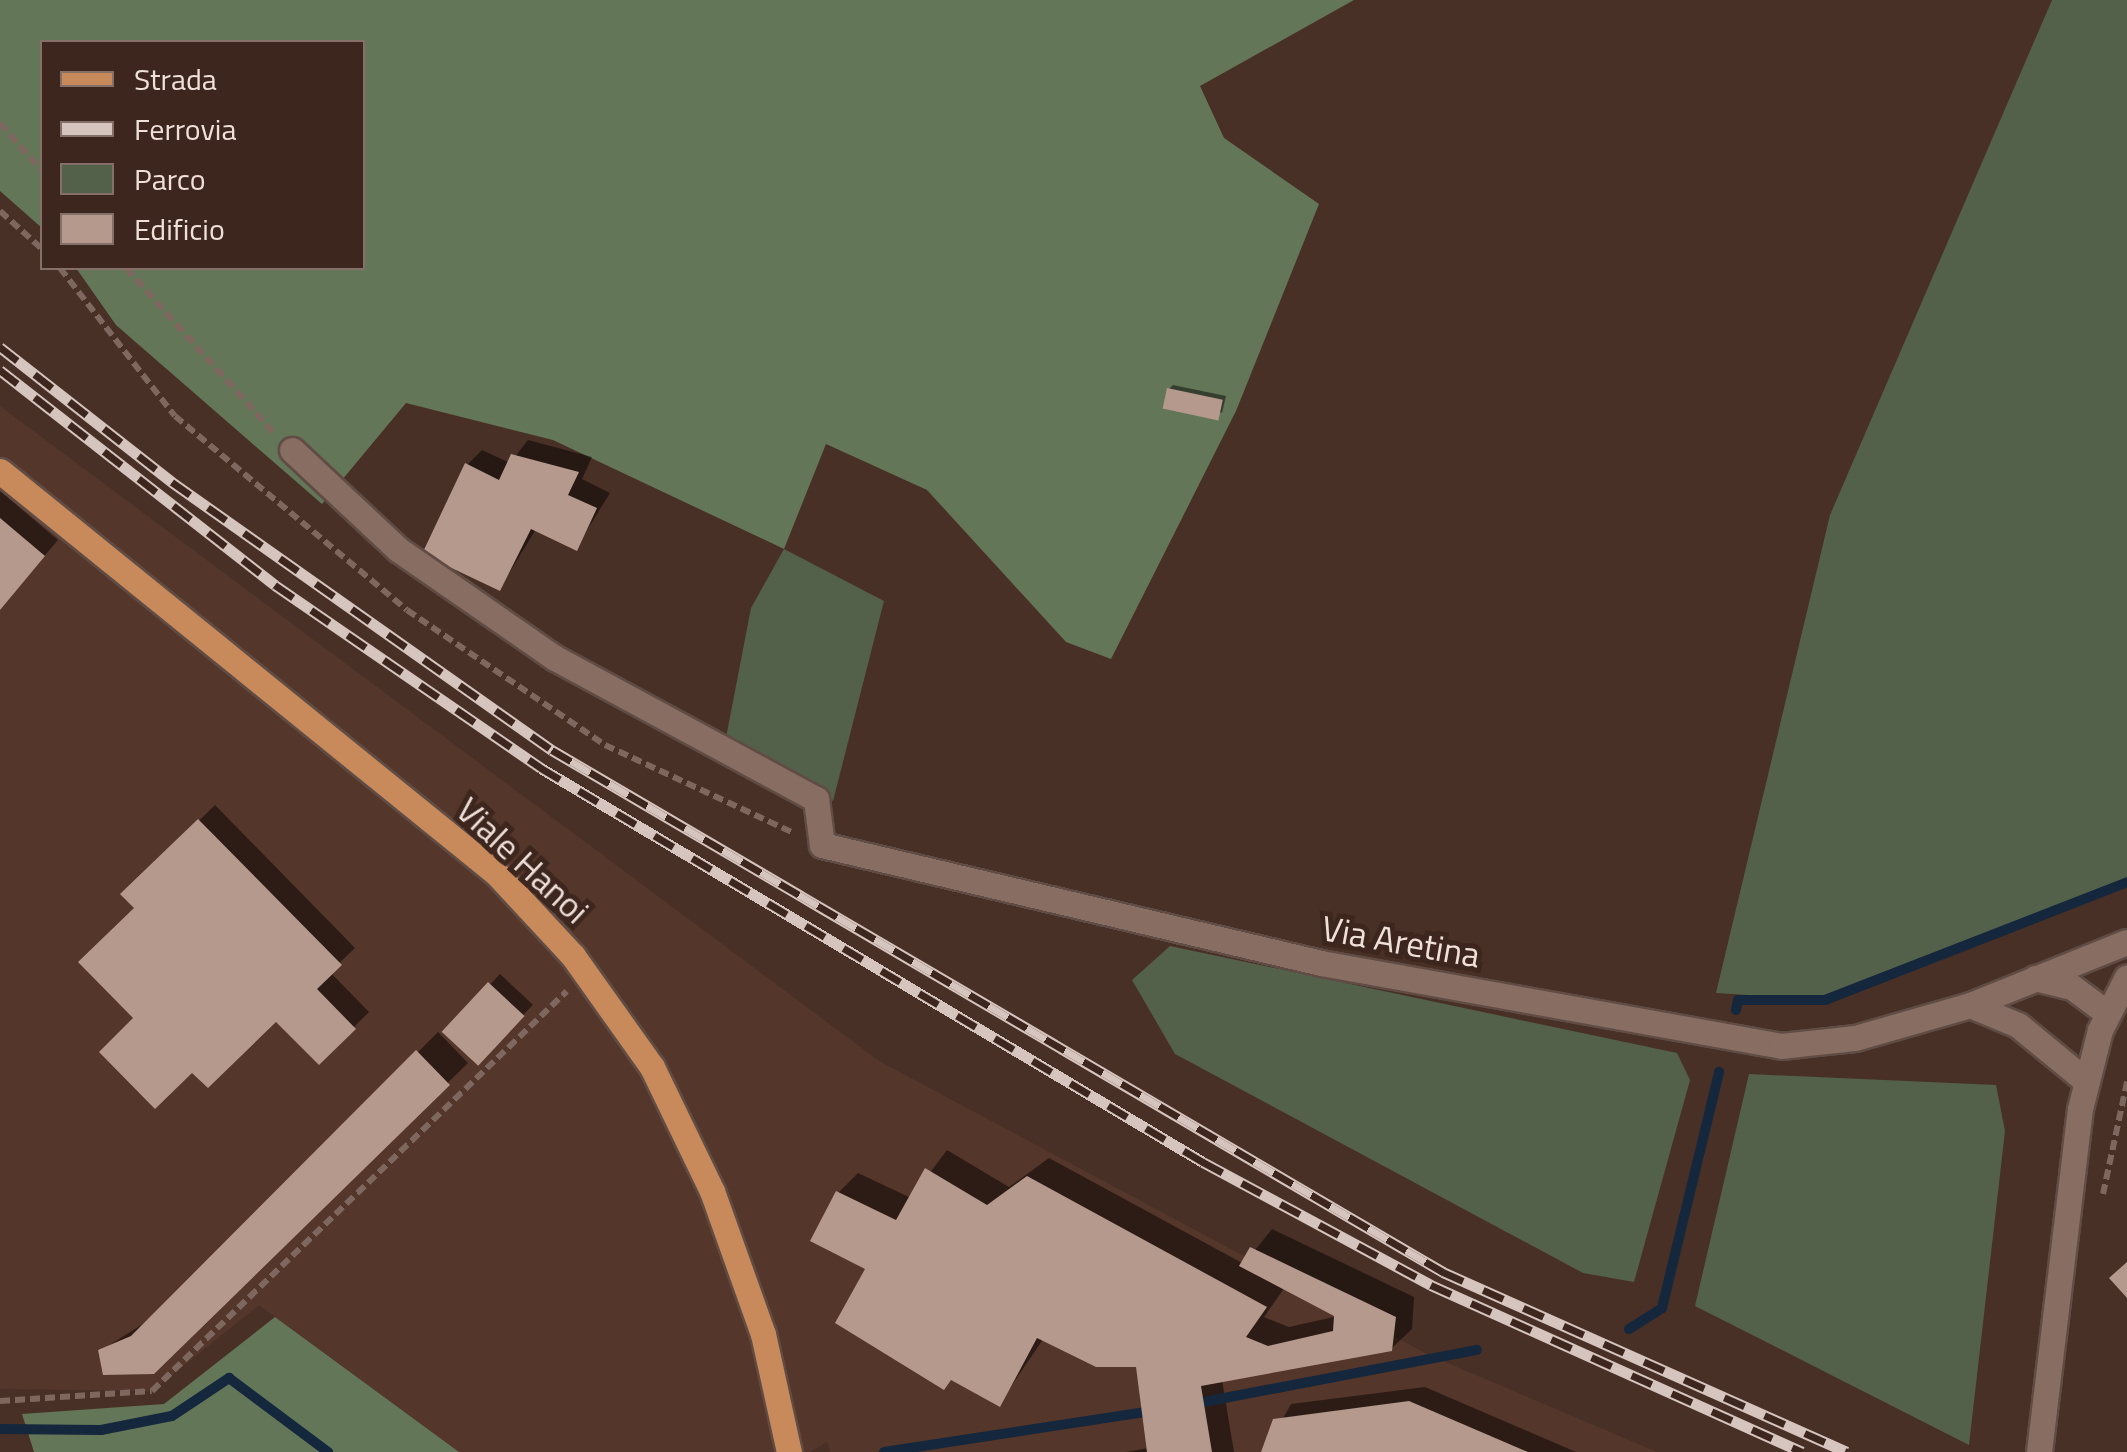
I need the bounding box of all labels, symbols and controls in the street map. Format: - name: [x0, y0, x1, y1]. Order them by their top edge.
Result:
- legend: [40, 40, 365, 270]
- text: Strada: [134, 56, 217, 102]
- text: Ferrovia: [134, 106, 236, 152]
- text: Parco: [134, 156, 206, 202]
- text: Edificio: [134, 206, 225, 252]
- street label: Viale Hanoi: [448, 788, 598, 932]
- street label: Via Aretina: [1319, 906, 1483, 976]

